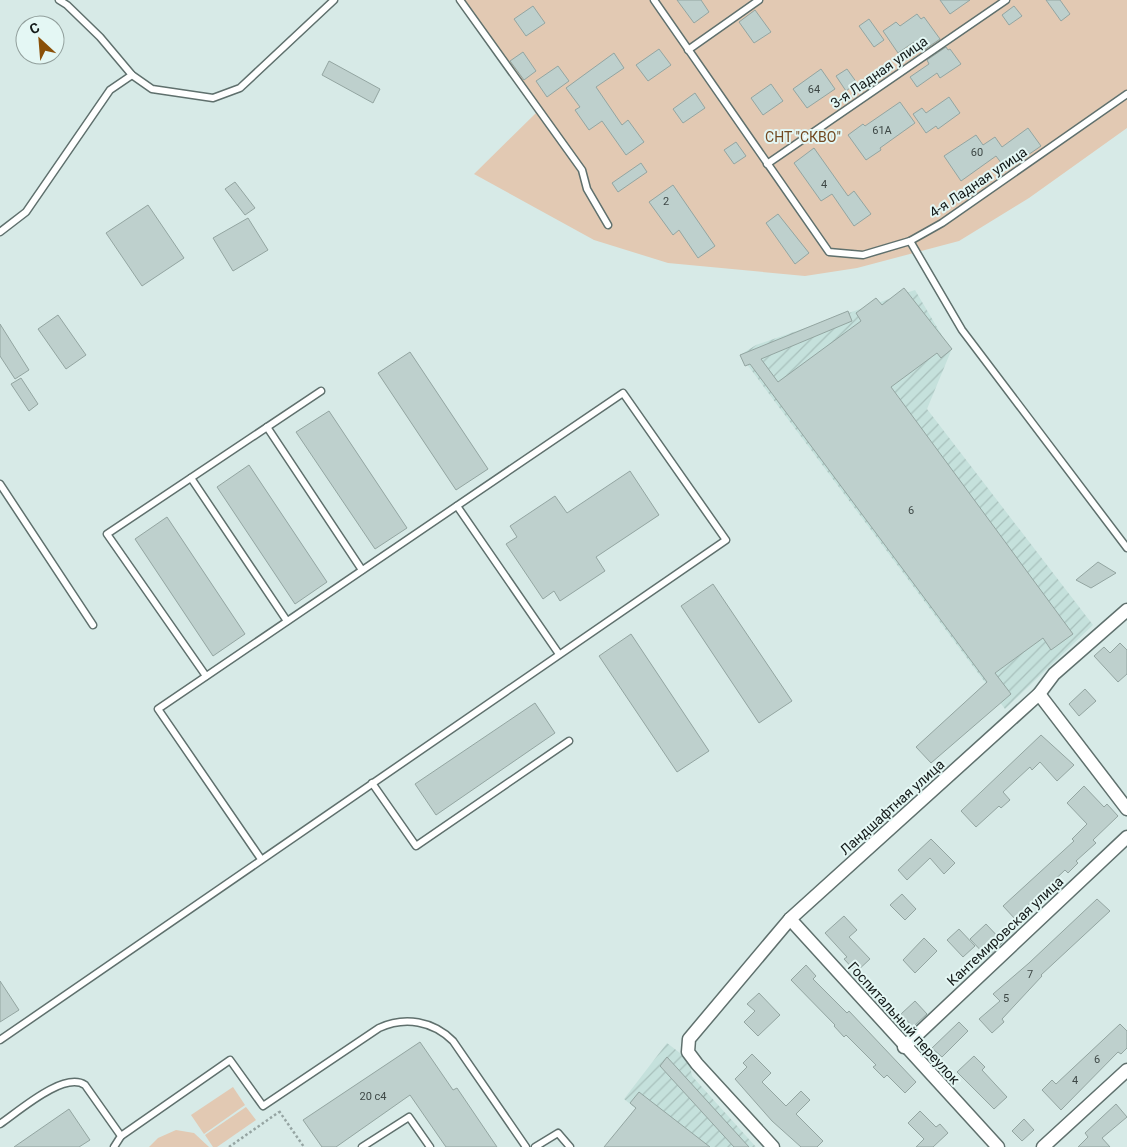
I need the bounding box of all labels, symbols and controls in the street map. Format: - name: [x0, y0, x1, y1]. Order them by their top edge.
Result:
- north arrow: [15, 15, 65, 65]
- text: С: [27, 19, 42, 38]
- street label: 3-я Ладная улица: [828, 33, 930, 111]
- house number: 64: [808, 83, 820, 96]
- house number: 61А: [872, 124, 893, 137]
- park label: СНТ "СКВО": [765, 129, 841, 145]
- street label: 4-я Ладная улица: [926, 143, 1030, 221]
- house number: 60: [971, 146, 983, 159]
- house number: 4: [821, 178, 827, 191]
- house number: 2: [663, 195, 669, 208]
- house number: 6: [908, 504, 914, 517]
- street label: Ландшафтная улица: [837, 756, 947, 858]
- street label: Кантемировская улица: [944, 873, 1066, 989]
- street label: Госпитальный переулок: [845, 959, 963, 1088]
- house number: 7: [1027, 968, 1033, 981]
- house number: 5: [1003, 992, 1009, 1005]
- house number: 6: [1094, 1053, 1100, 1066]
- house number: 4: [1072, 1074, 1078, 1087]
- house number: 20 с4: [359, 1090, 387, 1103]

